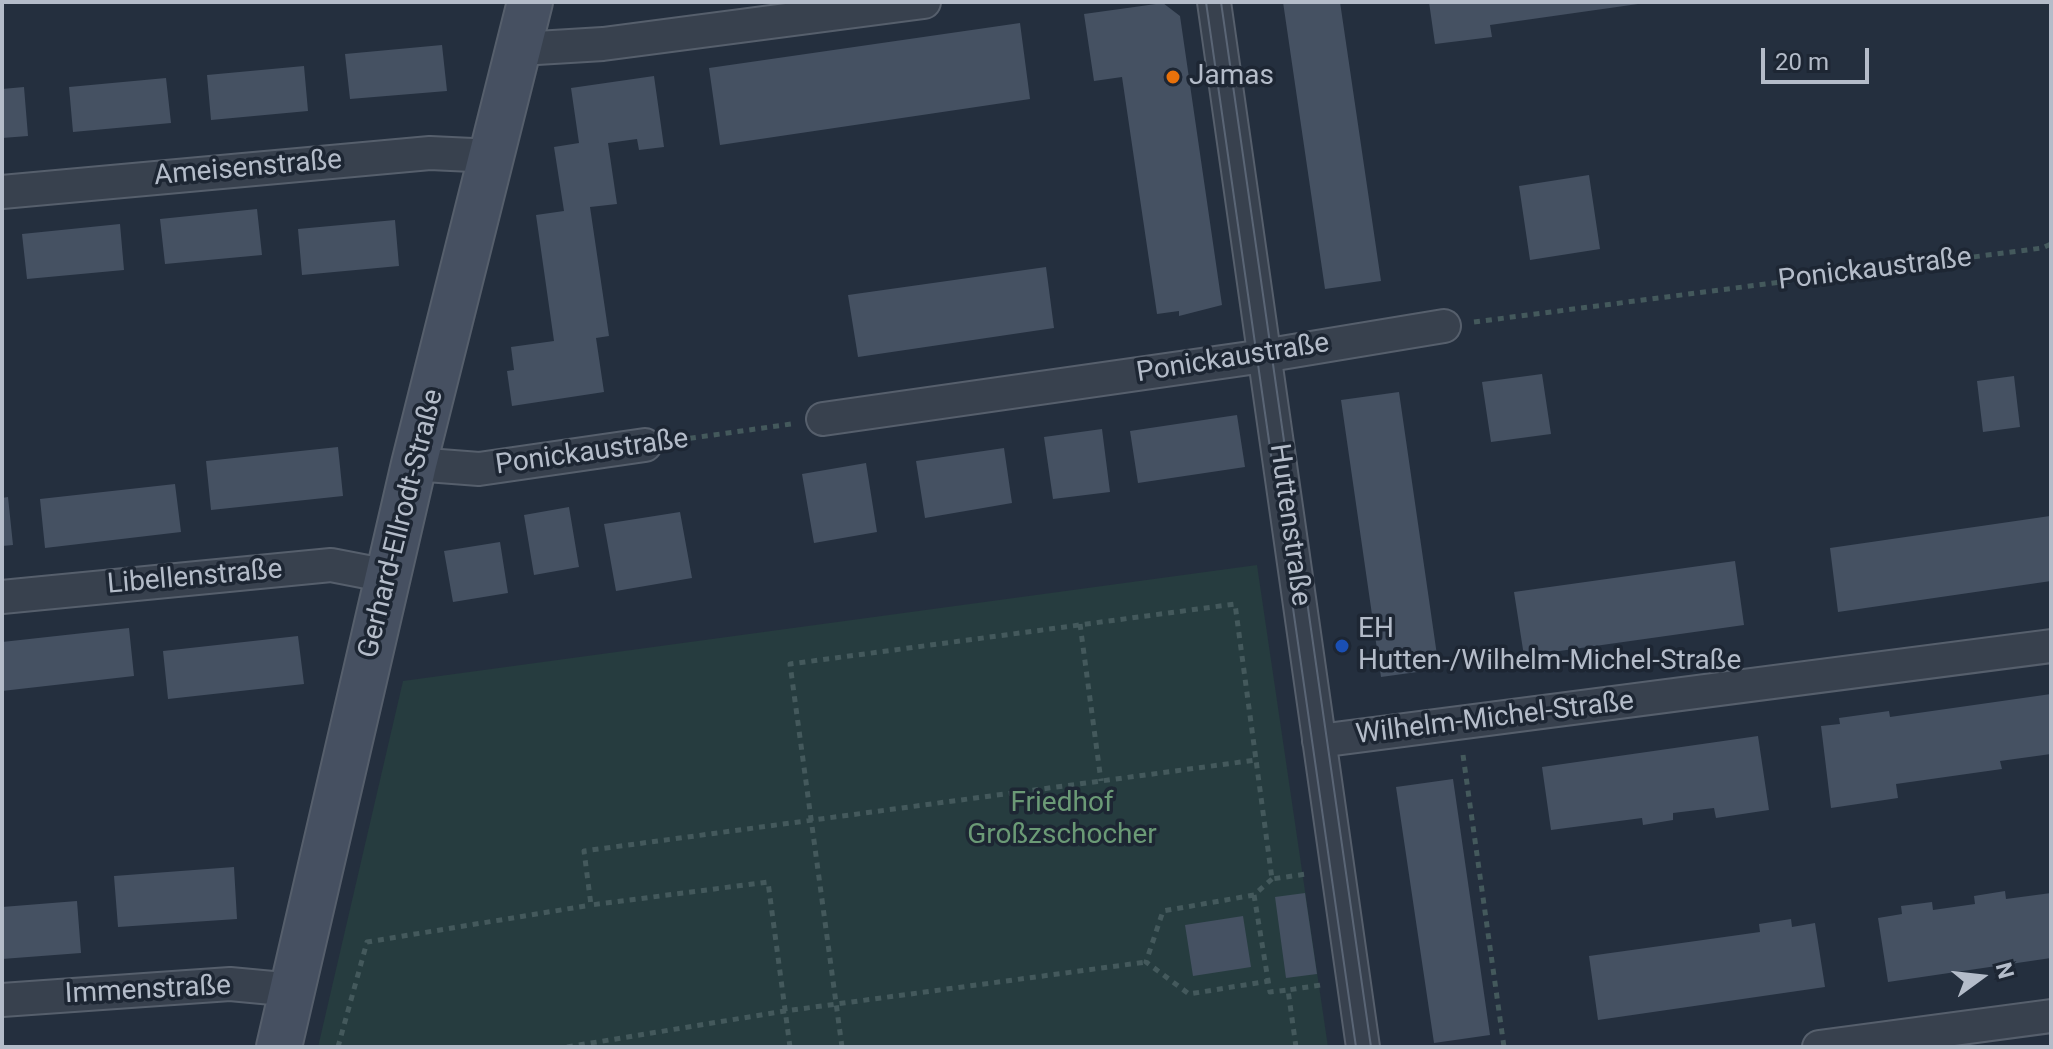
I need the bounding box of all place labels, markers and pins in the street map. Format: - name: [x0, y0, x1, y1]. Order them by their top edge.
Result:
- place label: Jamas: [1189, 60, 1274, 94]
- marker: Jamas: [1164, 68, 1182, 86]
- place label: EH Hutten-/Wilhelm-Michel-Straße: [1358, 613, 1741, 679]
- marker: EH Hutten-/Wilhelm-Michel-Straße: [1333, 637, 1351, 655]

